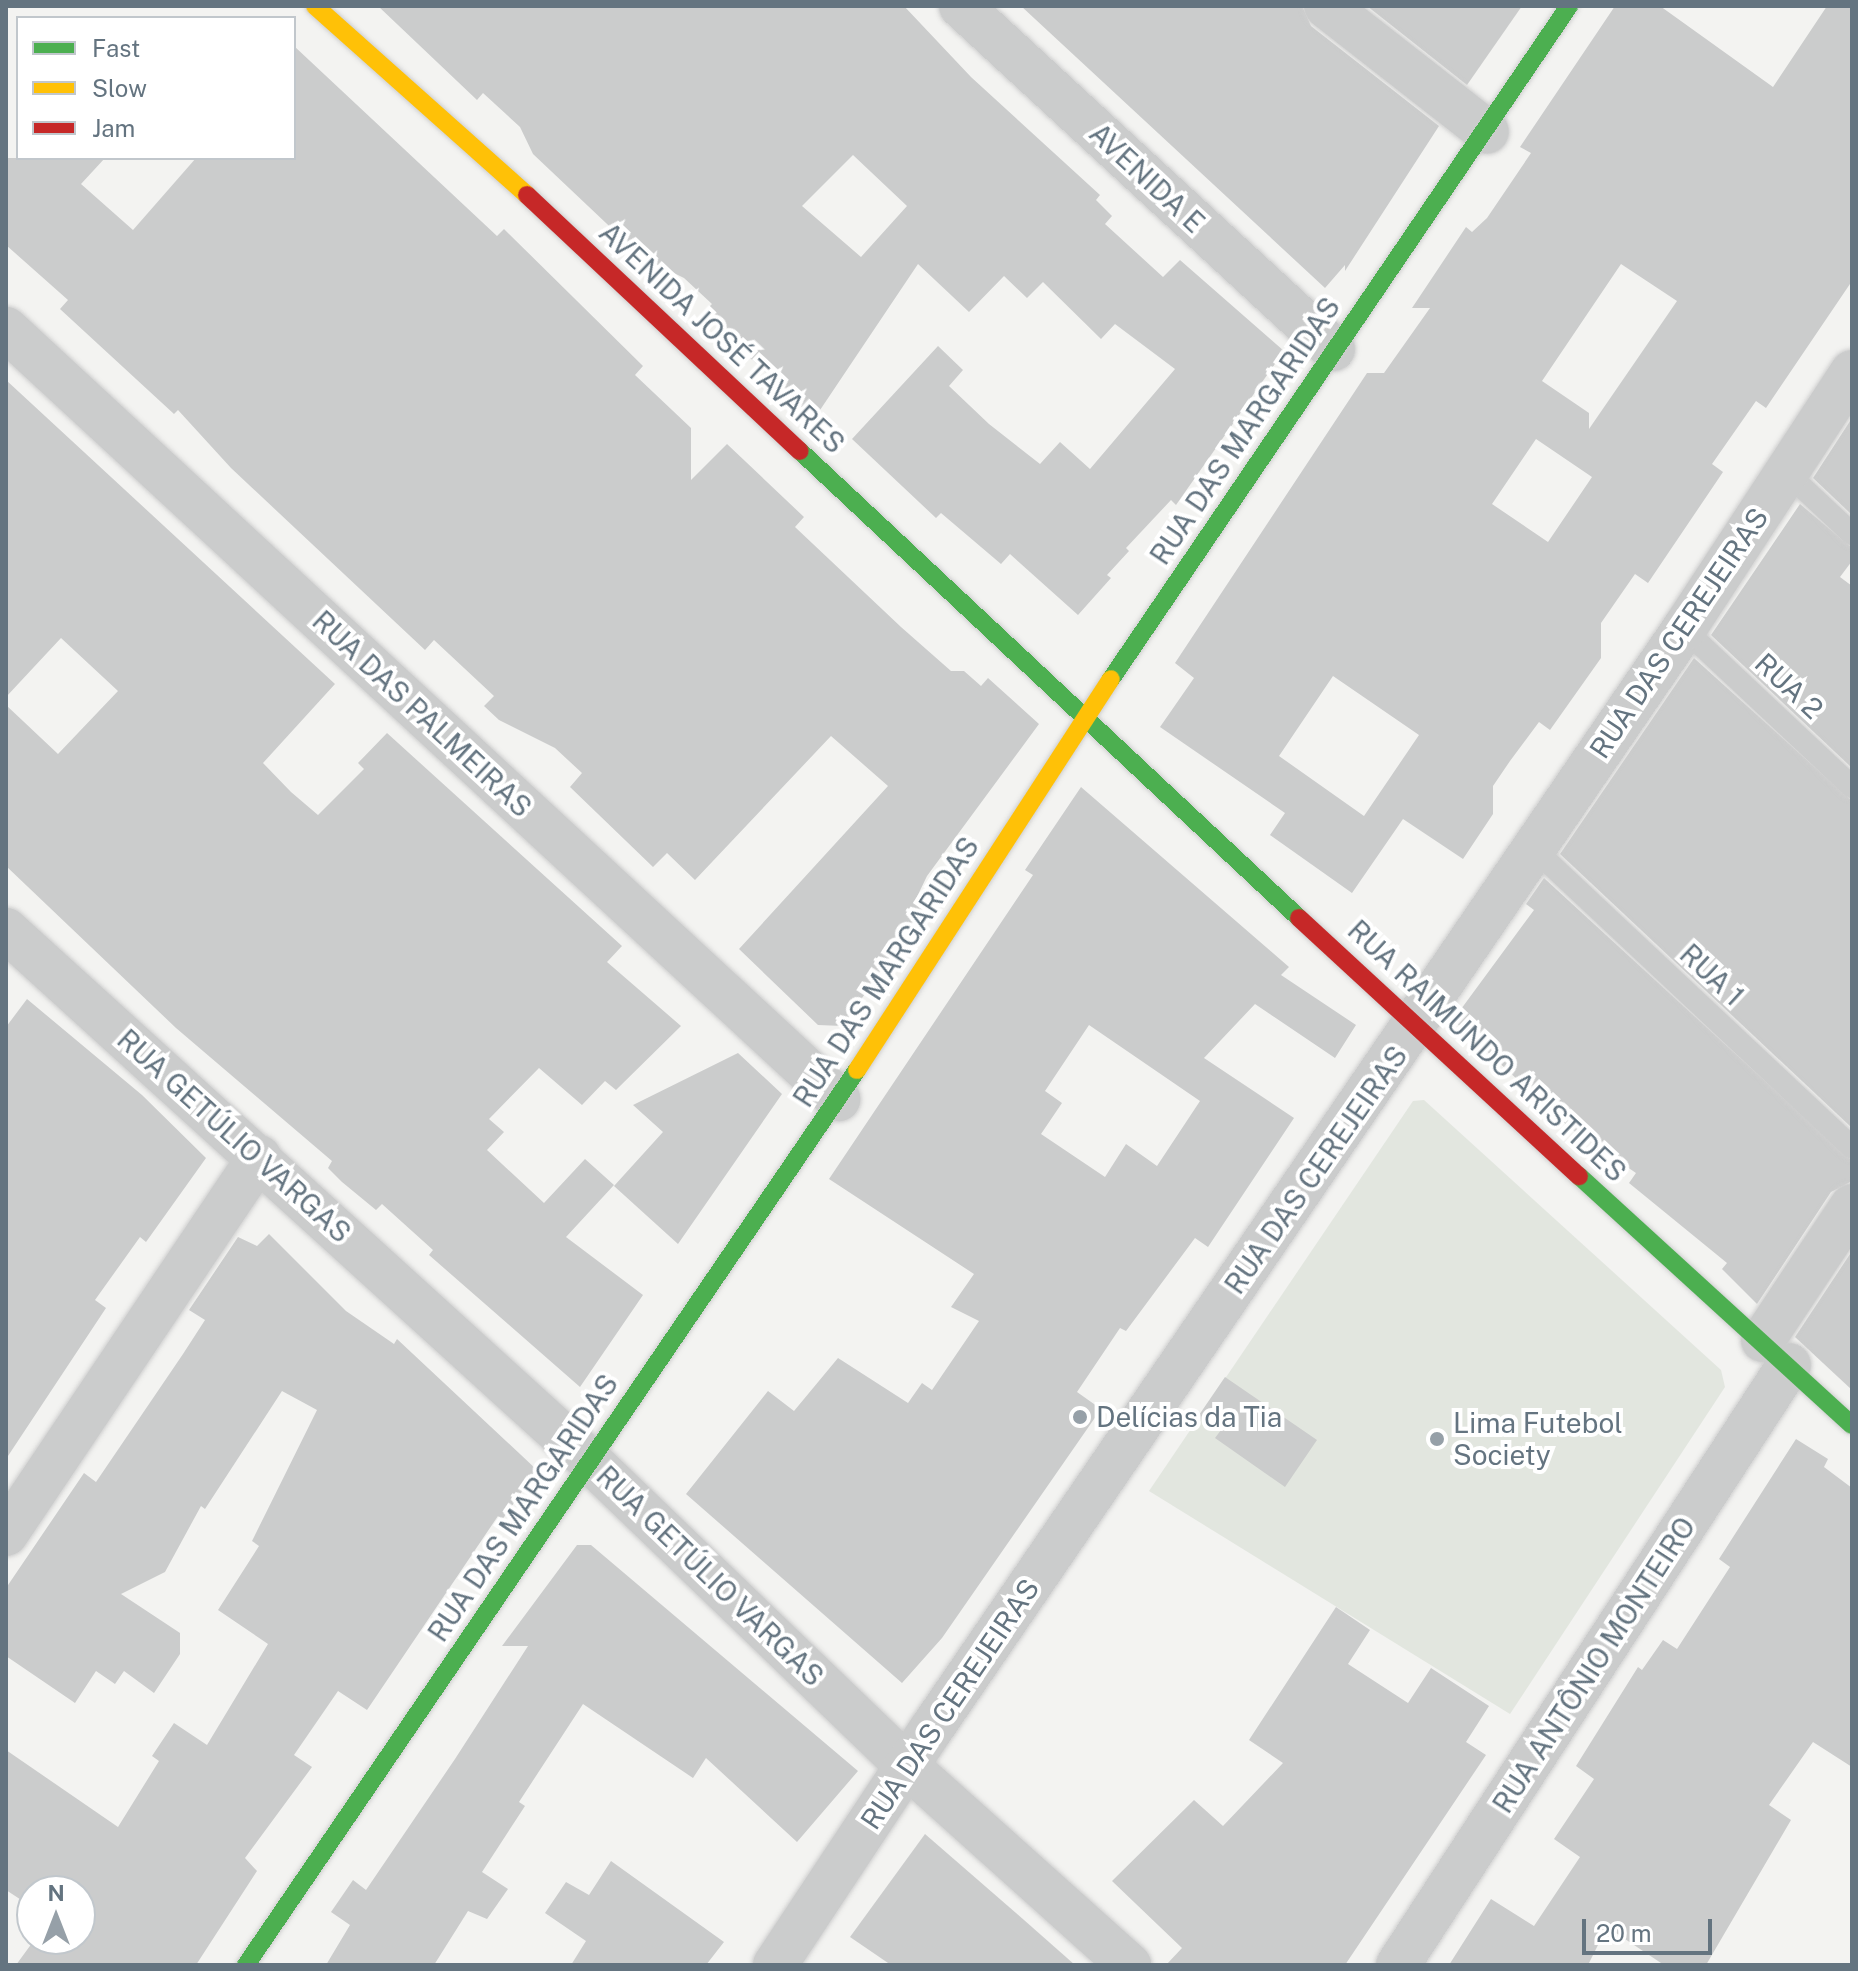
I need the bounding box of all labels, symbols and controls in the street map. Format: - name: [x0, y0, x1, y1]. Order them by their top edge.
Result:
- legend: [16, 16, 296, 160]
- text: Fast: [92, 34, 140, 62]
- text: Slow: [92, 74, 147, 102]
- text: Jam: [92, 114, 135, 142]
- street label: AVENIDA E: [1083, 116, 1211, 240]
- street label: AVENIDA JOSÉ TAVARES: [592, 216, 852, 460]
- street label: RUA DAS MARGARIDAS: [1143, 291, 1347, 571]
- street label: RUA DAS CEREJEIRAS: [1583, 501, 1775, 765]
- street label: RUA DAS PALMEIRAS: [306, 604, 538, 824]
- street label: RUA 2: [1748, 646, 1830, 726]
- street label: RUA DAS MARGARIDAS: [786, 831, 986, 1113]
- street label: RUA RAIMUNDO ARISTIDES: [1341, 913, 1633, 1189]
- street label: RUA 1: [1673, 937, 1751, 1013]
- street label: RUA GETÚLIO VARGAS: [110, 1022, 358, 1250]
- street label: RUA DAS CEREJEIRAS: [1218, 1040, 1414, 1300]
- street label: RUA DAS MARGARIDAS: [421, 1368, 625, 1648]
- place label: Delícias da Tia: [1096, 1400, 1283, 1434]
- place label: Lima Futebol Society: [1453, 1406, 1623, 1472]
- marker: Delícias da Tia: [1071, 1408, 1089, 1426]
- marker: Lima Futebol Society: [1428, 1430, 1446, 1448]
- street label: RUA GETÚLIO VARGAS: [589, 1459, 831, 1693]
- street label: RUA ANTÔNIO MONTEIRO: [1486, 1511, 1702, 1819]
- street label: RUA DAS CEREJEIRAS: [854, 1572, 1046, 1836]
- north arrow: [16, 1875, 96, 1955]
- text: N: [47, 1880, 65, 1906]
- scale bar: [1586, 1903, 1716, 1953]
- text: 20 m: [1596, 1919, 1652, 1947]

